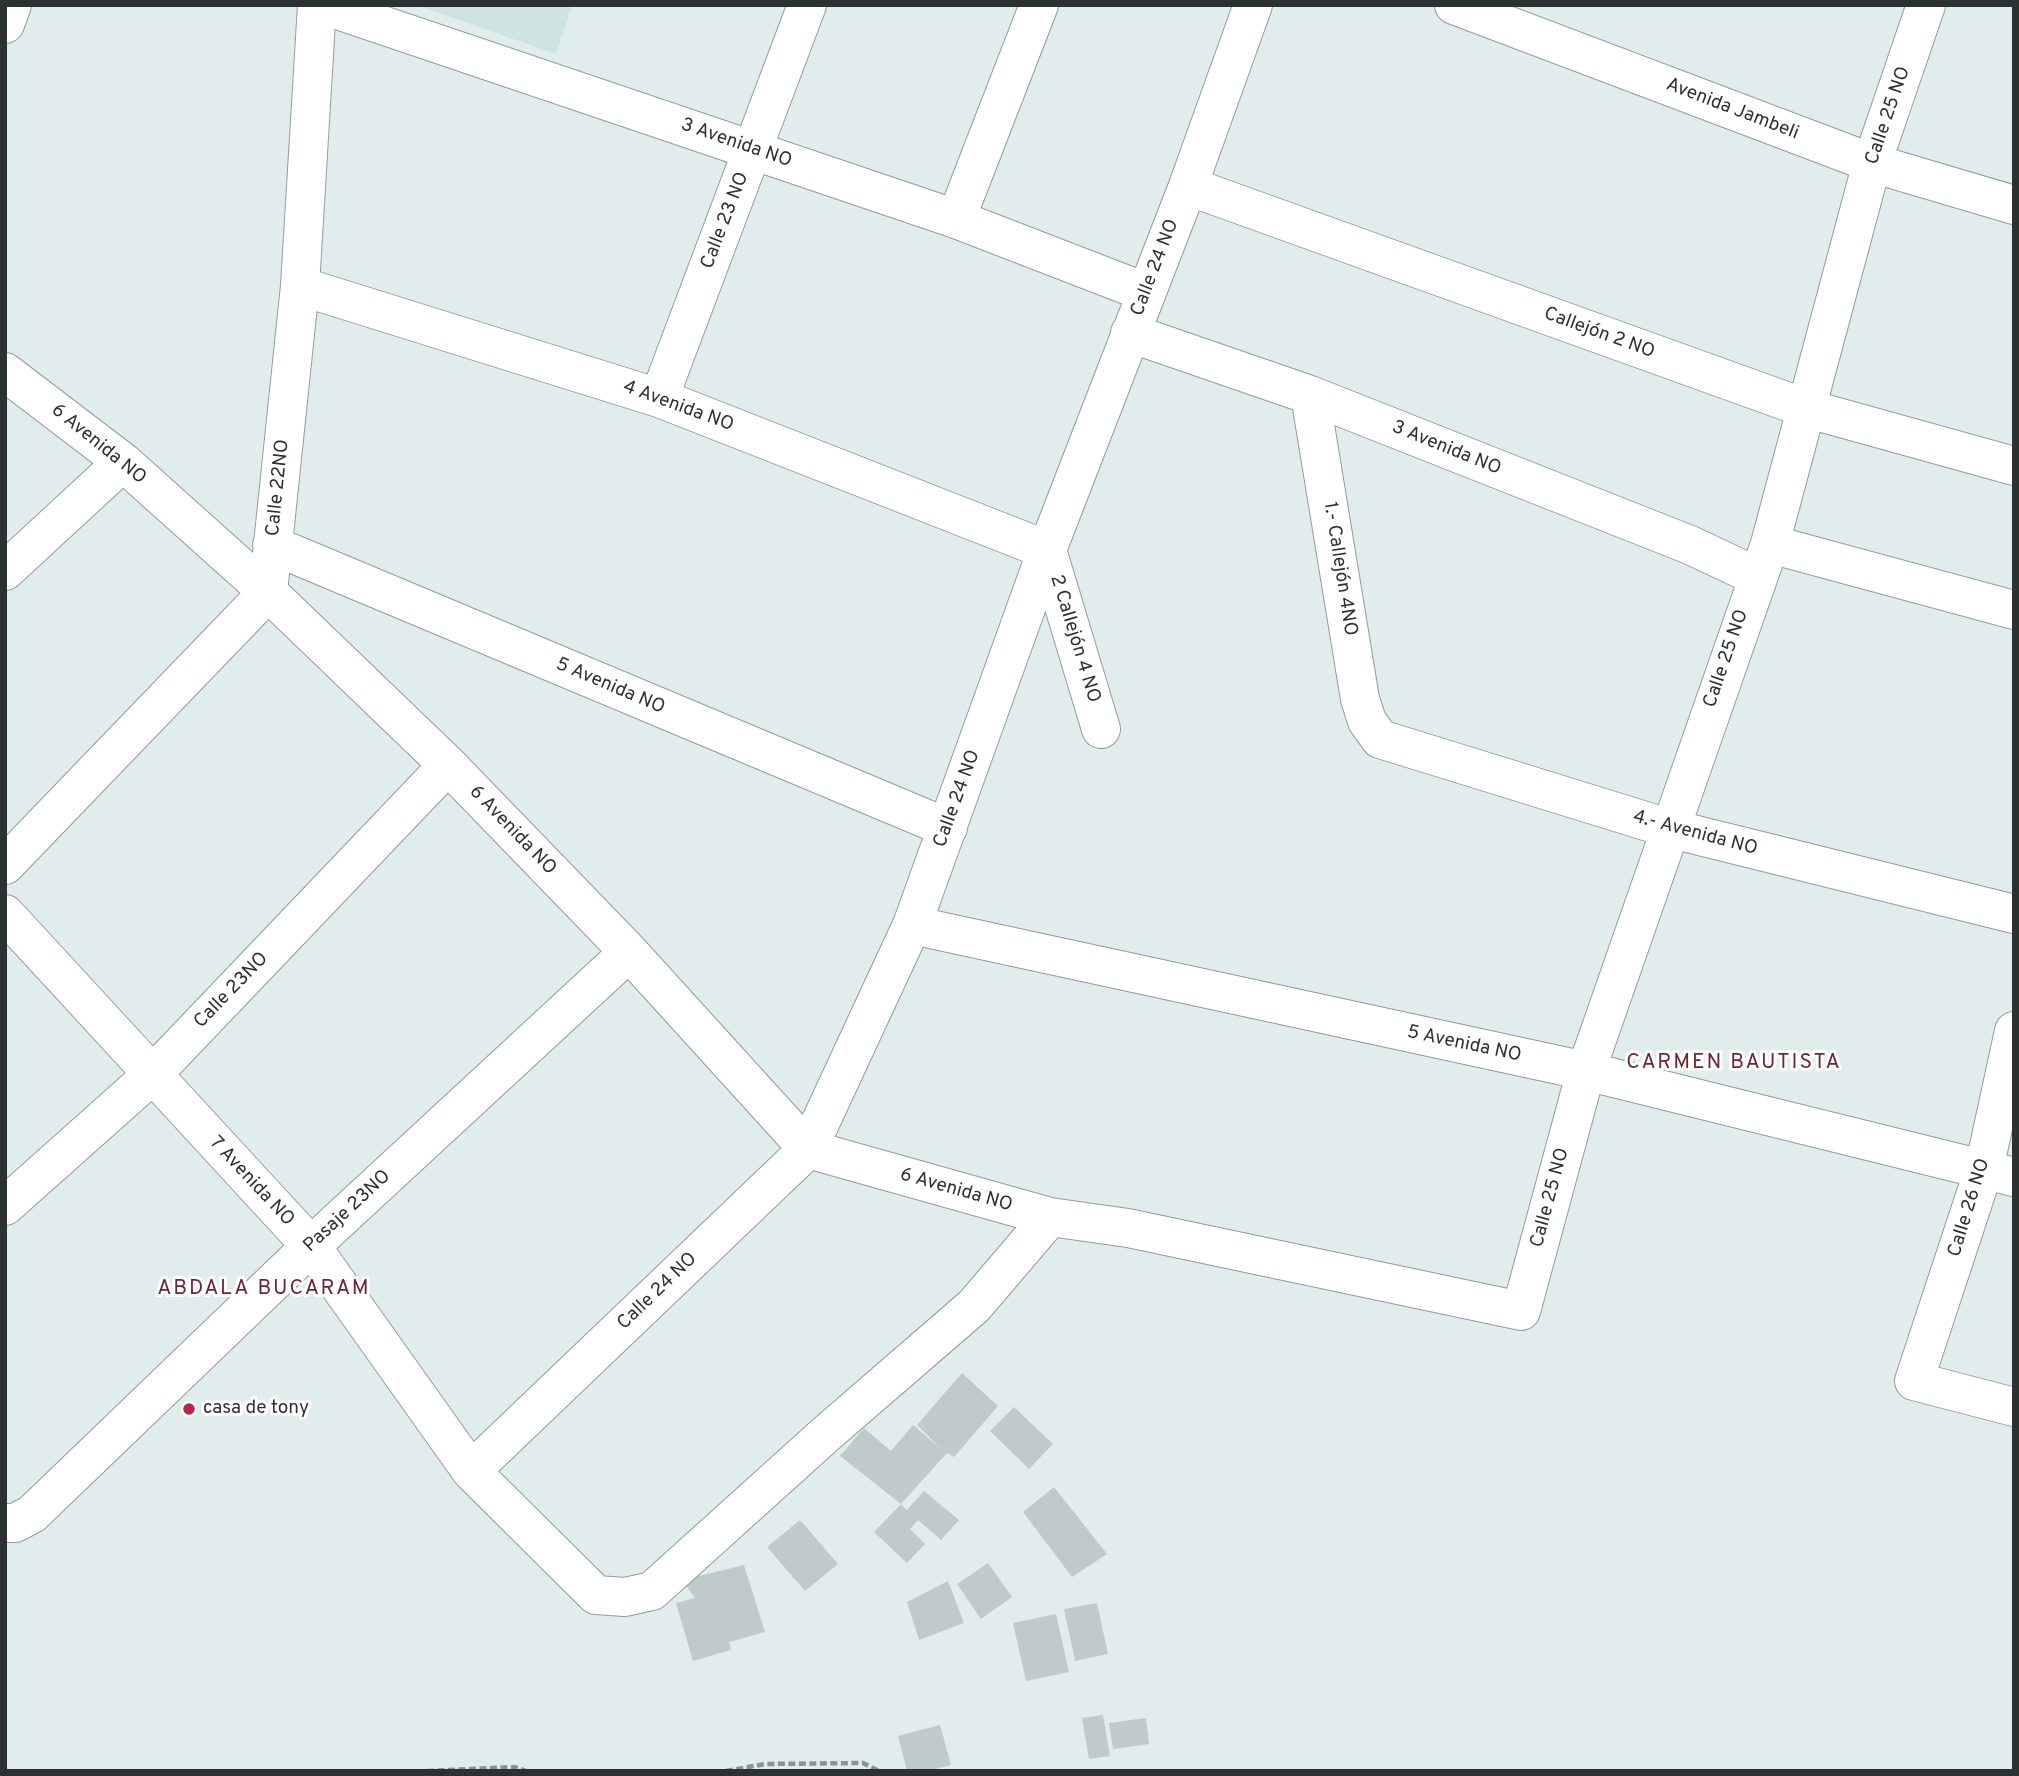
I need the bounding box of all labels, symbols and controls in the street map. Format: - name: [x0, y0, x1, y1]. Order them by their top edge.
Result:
- street label: Calle 25 NO: [1862, 64, 1916, 168]
- street label: Avenida Jambeli: [1662, 74, 1802, 146]
- street label: 3 Avenida NO: [678, 114, 794, 174]
- street label: Calle 23 NO: [697, 169, 755, 273]
- street label: Calle 24 NO: [1127, 216, 1185, 320]
- street label: Callejón 2 NO: [1540, 303, 1658, 365]
- street label: 4 Avenida NO: [620, 376, 736, 438]
- street label: 6 Avenida NO: [46, 400, 150, 490]
- street label: 3 Avenida NO: [1388, 417, 1504, 481]
- street label: Calle 22NO: [263, 438, 295, 538]
- street label: 1.- Callejón 4NO: [1317, 500, 1361, 638]
- street label: 2 Callejón 4 NO: [1044, 572, 1104, 706]
- street label: Calle 25 NO: [1700, 607, 1754, 711]
- street label: 5 Avenida NO: [552, 654, 668, 720]
- street label: Calle 24 NO: [930, 747, 986, 851]
- street label: 6 Avenida NO: [464, 781, 560, 881]
- street label: 4.- Avenida NO: [1630, 806, 1760, 862]
- street label: Calle 23NO: [190, 948, 274, 1034]
- street label: 5 Avenida NO: [1405, 1022, 1523, 1068]
- district label: CARMEN BAUTISTA: [1628, 1051, 1840, 1077]
- street label: 7 Avenida NO: [204, 1132, 298, 1232]
- street label: Calle 25 NO: [1527, 1146, 1575, 1250]
- street label: Calle 26 NO: [1944, 1156, 1996, 1260]
- street label: 6 Avenida NO: [897, 1164, 1015, 1218]
- street label: Pasaje 23NO: [300, 1166, 396, 1258]
- street label: Calle 24 NO: [613, 1248, 703, 1336]
- district label: ABDALA BUCARAM: [159, 1277, 369, 1303]
- place label: casa de tony: [203, 1398, 309, 1420]
- marker: casa de tony: [181, 1401, 197, 1417]

